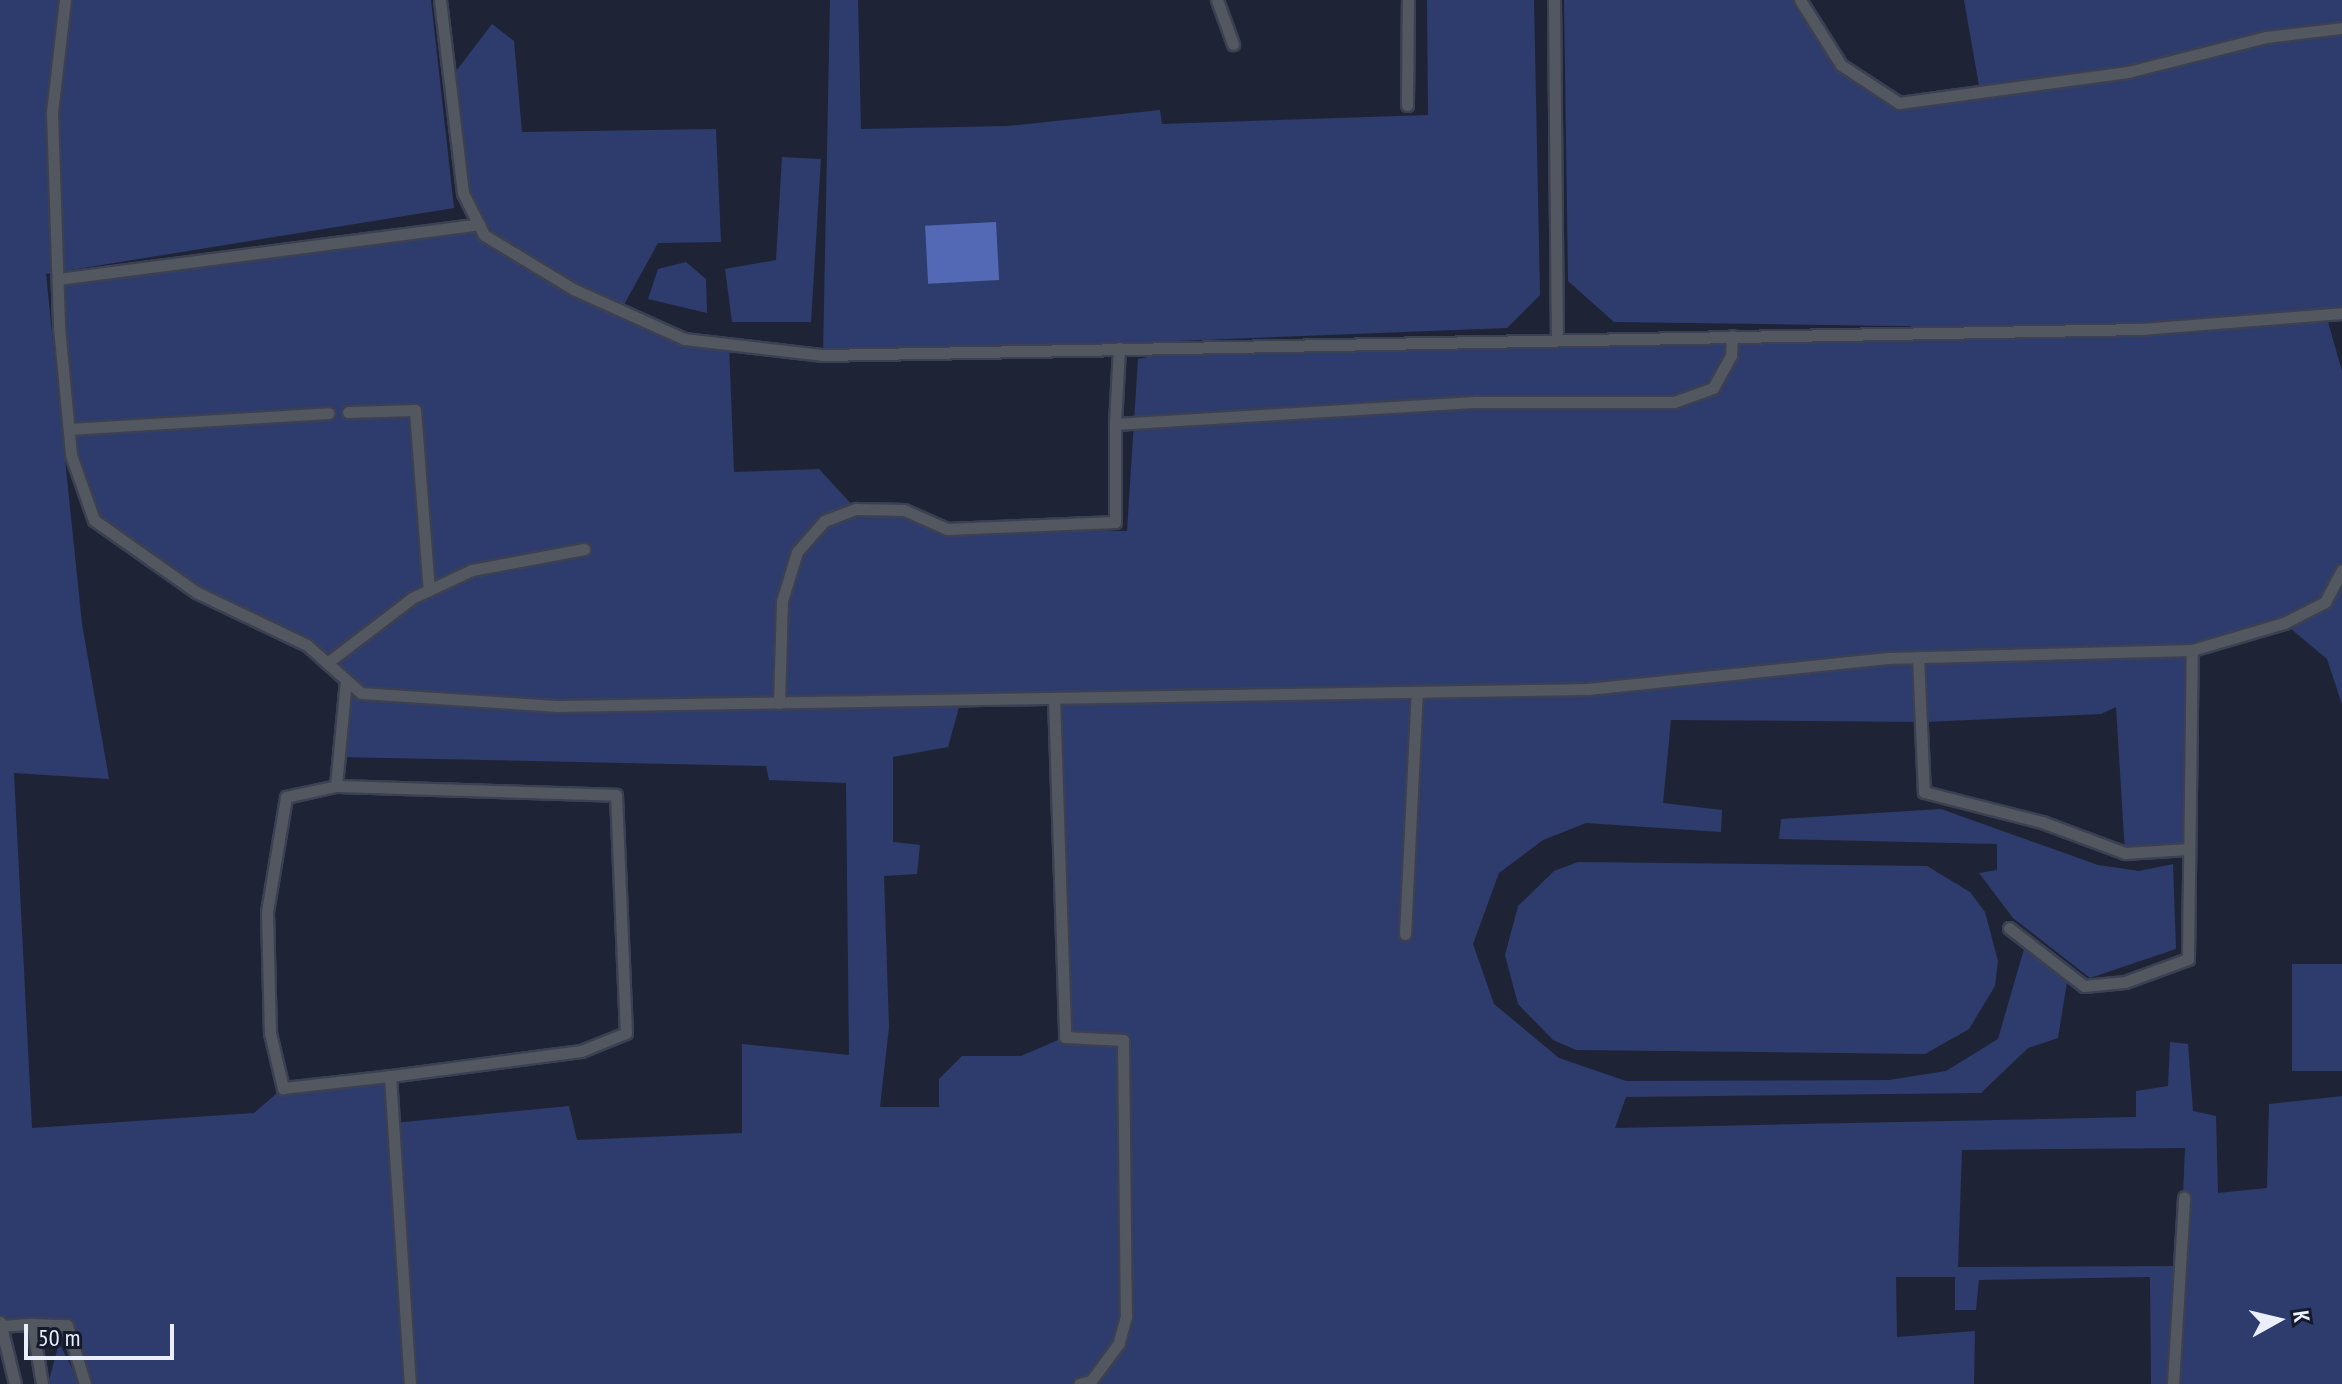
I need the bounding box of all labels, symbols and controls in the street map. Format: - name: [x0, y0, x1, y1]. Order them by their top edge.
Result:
- north arrow: [2238, 1280, 2318, 1360]
- scale bar: [28, 1308, 178, 1358]
- text: K: [2287, 1309, 2316, 1324]
- text: 50 m: [38, 1322, 80, 1353]

